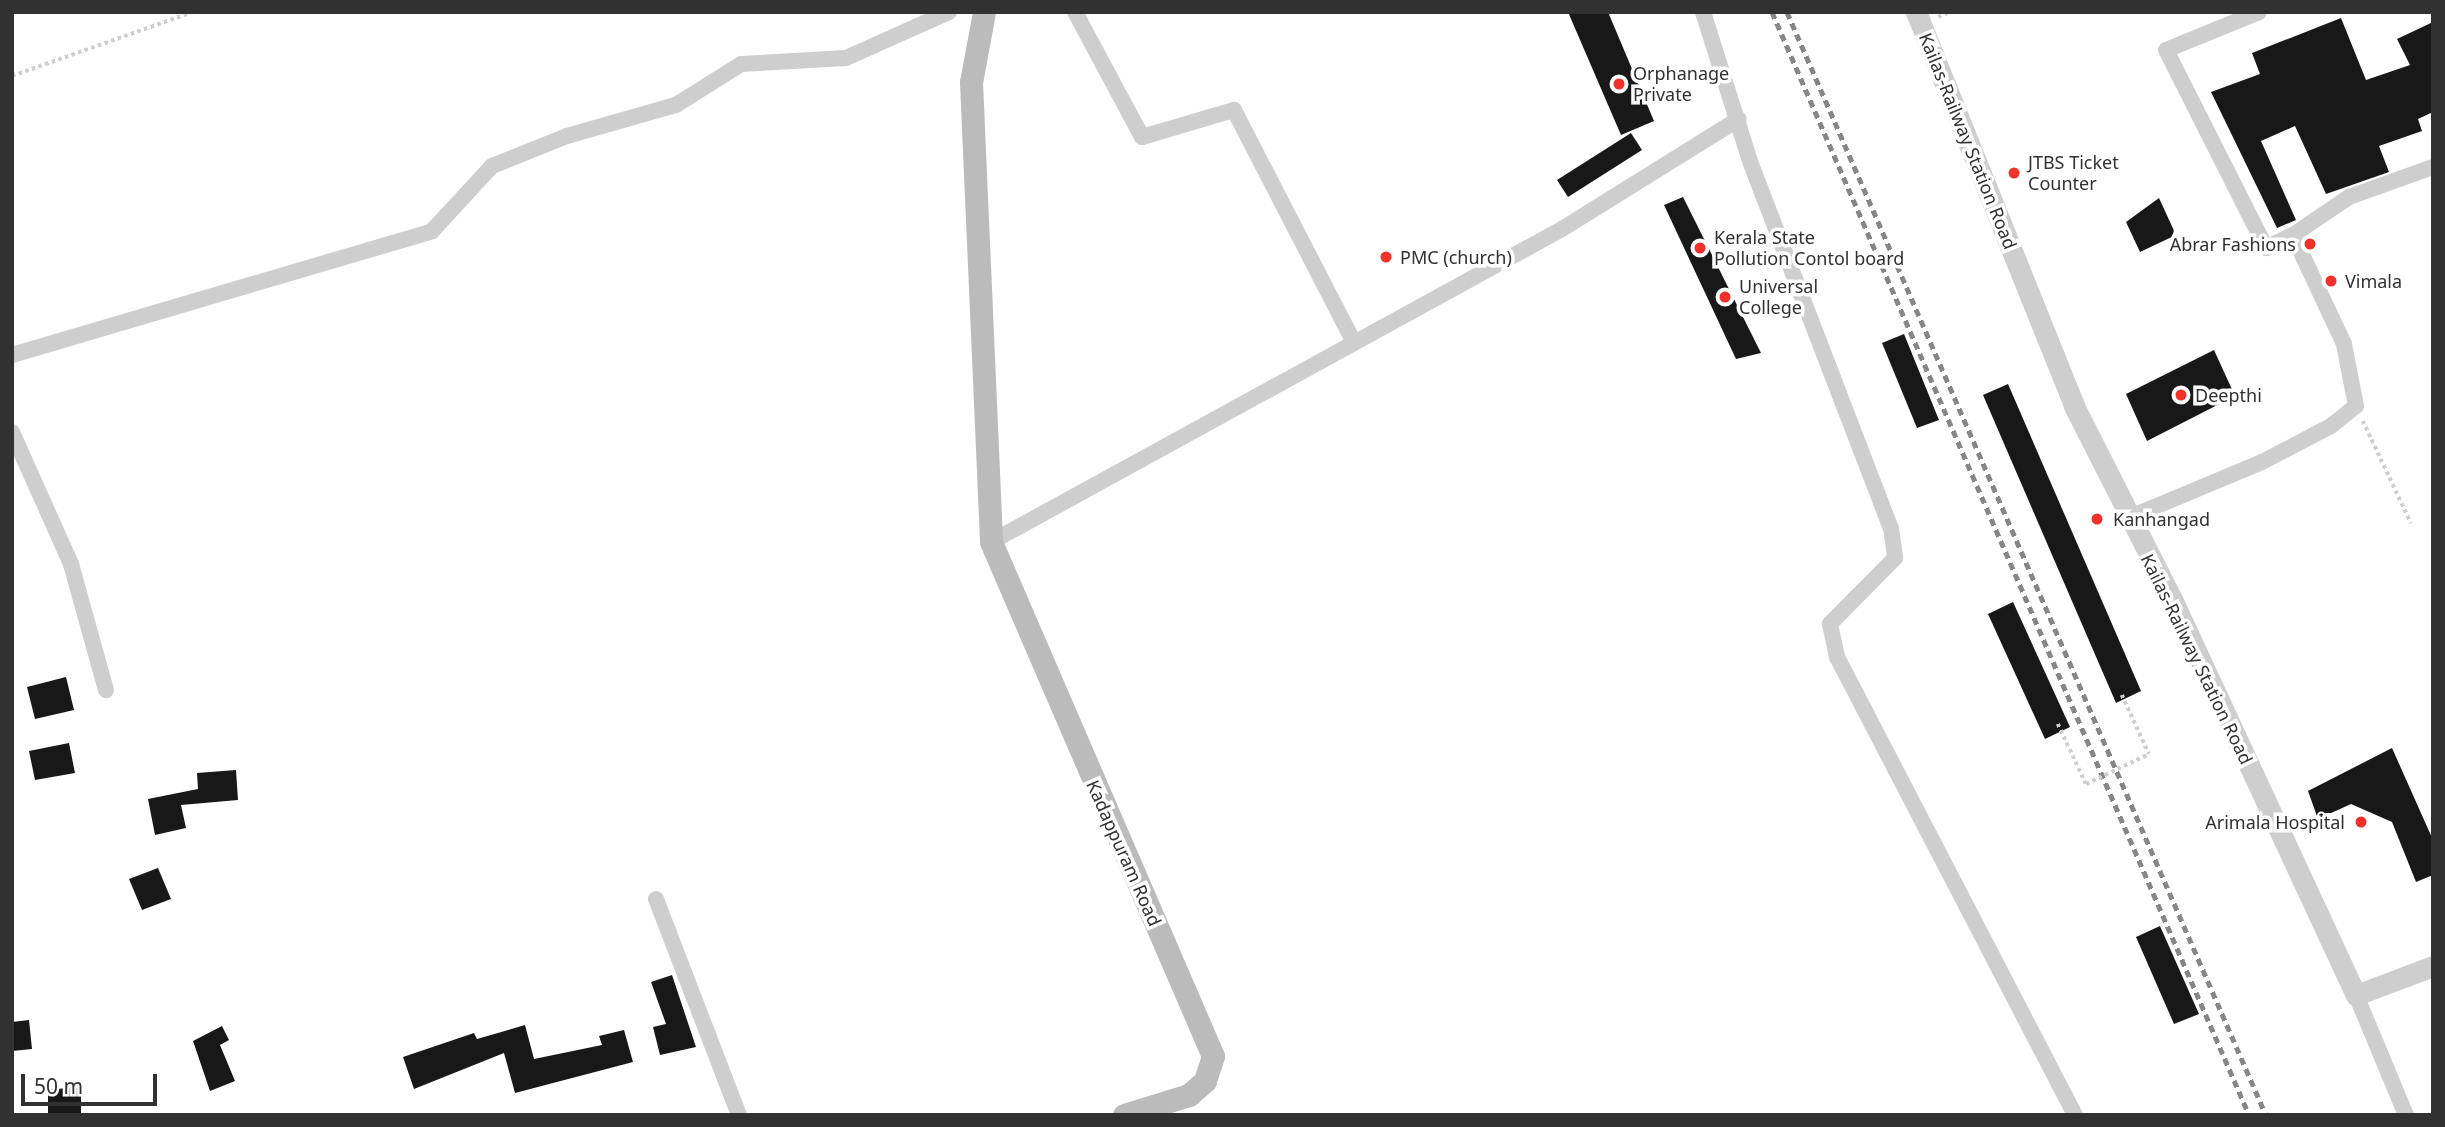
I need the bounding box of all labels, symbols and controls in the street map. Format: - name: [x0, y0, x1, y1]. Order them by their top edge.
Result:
- street label: Kailas-Railway Station Road: [1915, 30, 2021, 252]
- place label: Orphanage Private: [1633, 63, 1729, 106]
- marker: Orphanage Private: [1611, 76, 1627, 92]
- place label: JTBS Ticket Counter: [2028, 152, 2119, 194]
- marker: JTBS Ticket Counter: [2006, 165, 2022, 181]
- place label: Kerala State Pollution Contol board: [1714, 227, 1904, 270]
- place label: Abrar Fashions: [2170, 233, 2296, 255]
- marker: Abrar Fashions: [2302, 236, 2318, 252]
- marker: Kerala State Pollution Contol board: [1692, 240, 1708, 256]
- place label: PMC (church): [1400, 246, 1512, 268]
- marker: PMC (church): [1378, 249, 1394, 265]
- place label: Vimala: [2345, 270, 2402, 292]
- marker: Vimala: [2323, 273, 2339, 289]
- place label: Universal College: [1739, 276, 1818, 318]
- marker: Universal College: [1717, 289, 1733, 305]
- place label: Deepthi: [2195, 384, 2262, 406]
- marker: Deepthi: [2173, 387, 2189, 403]
- place label: Kanhangad: [2113, 508, 2210, 530]
- marker: Kanhangad: [2087, 509, 2107, 529]
- street label: Kailas-Railway Station Road: [2137, 550, 2257, 768]
- street label: Kadappuram Road: [1082, 777, 1166, 929]
- place label: Arimala Hospital: [2205, 811, 2345, 833]
- marker: Arimala Hospital: [2351, 812, 2371, 832]
- scale bar: [24, 1060, 161, 1104]
- text: 50 m: [34, 1072, 83, 1100]

